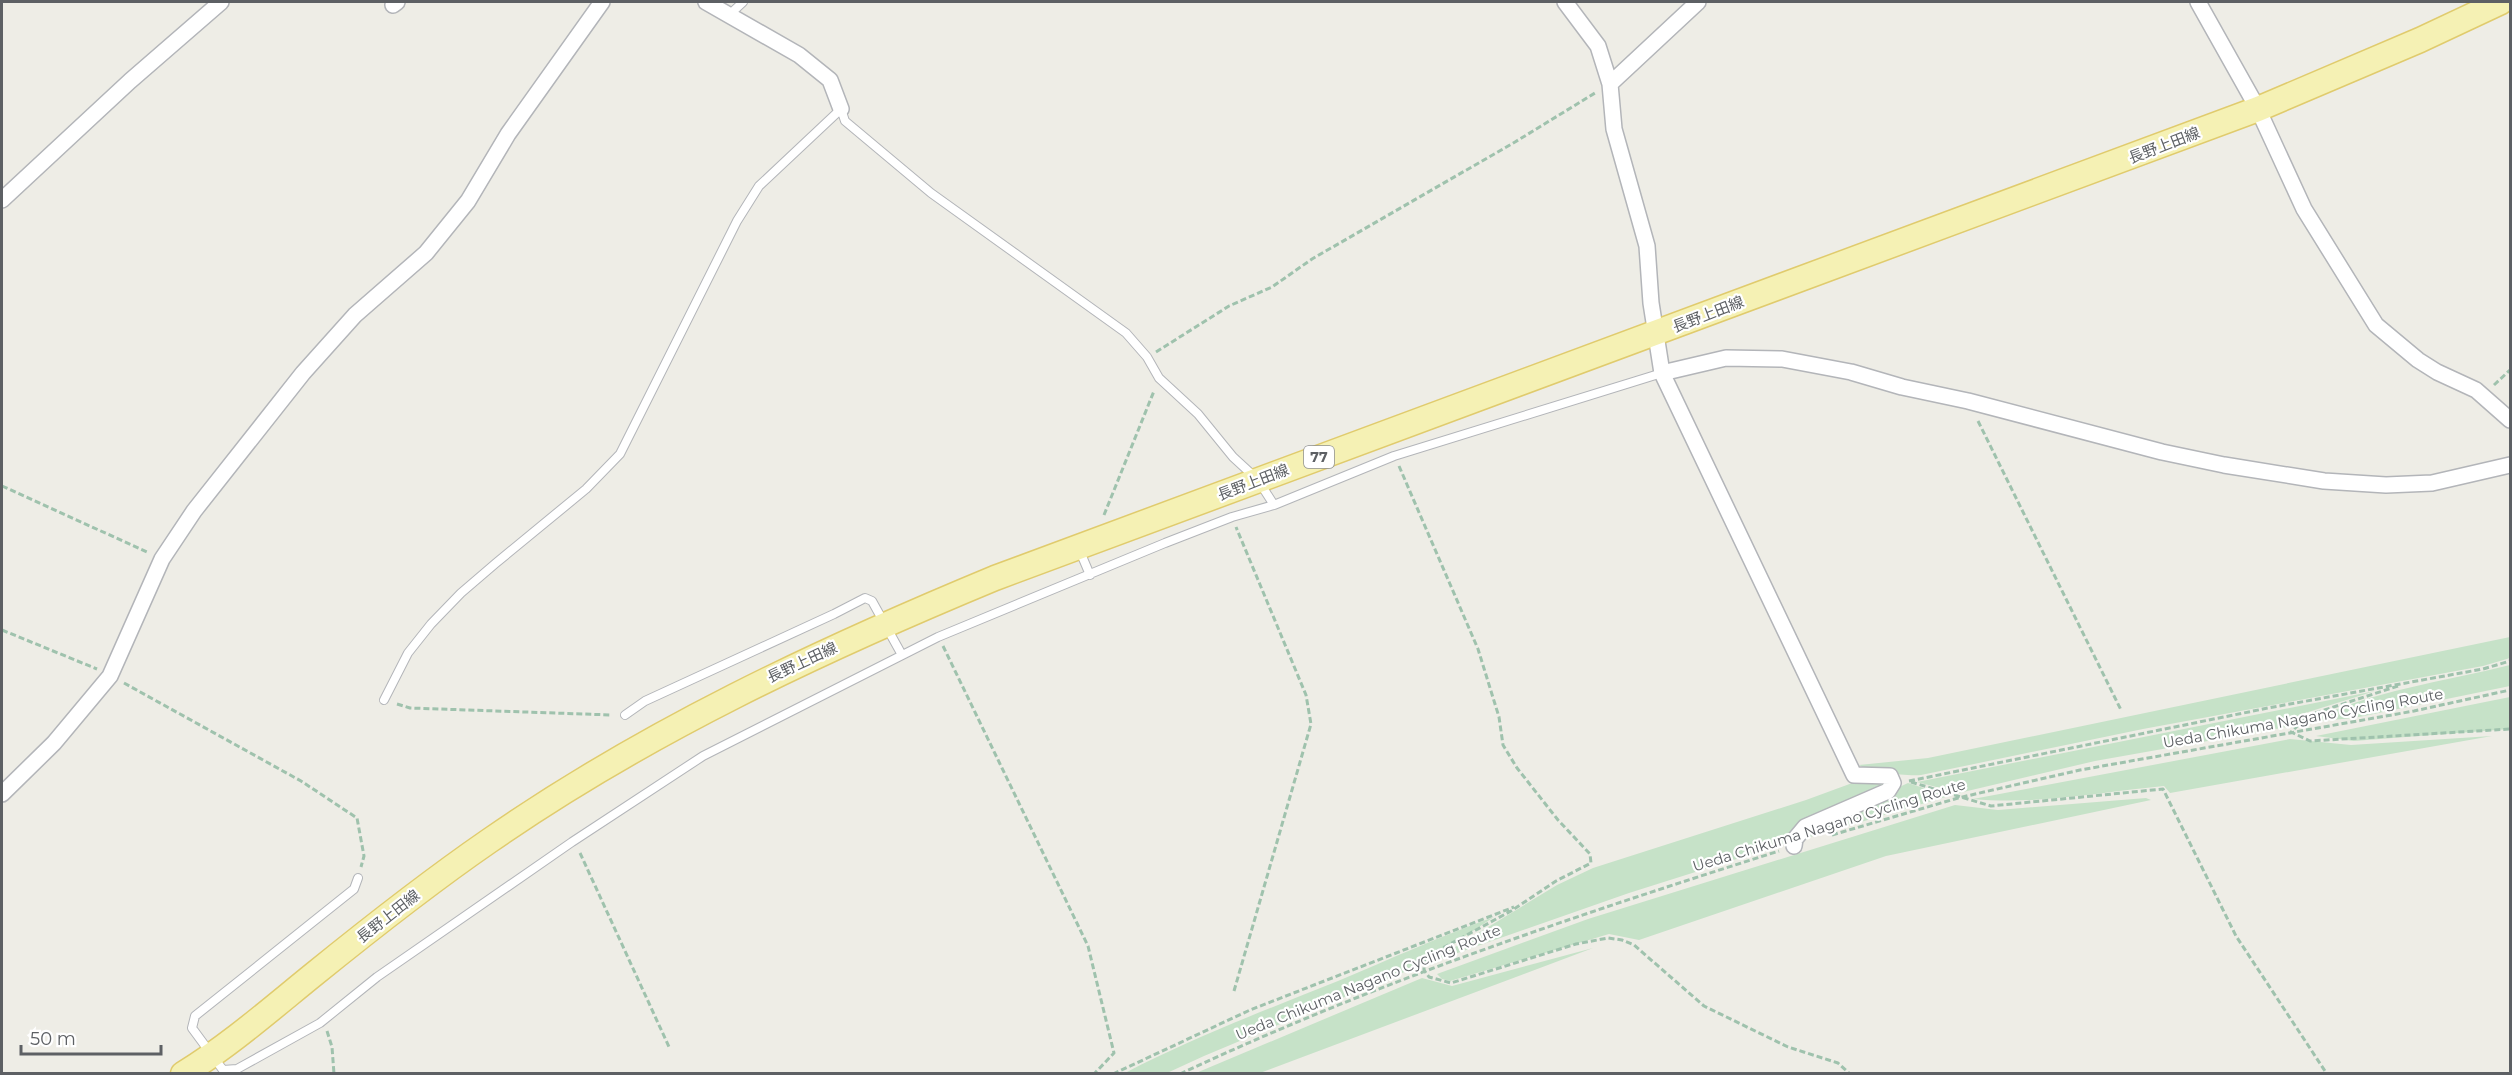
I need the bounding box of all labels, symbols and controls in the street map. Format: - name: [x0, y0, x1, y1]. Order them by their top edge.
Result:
- street label: 長野上田線: [2126, 123, 2202, 167]
- street label: 長野上田線: [1670, 292, 1746, 336]
- road number: 77: [1304, 446, 1334, 468]
- street label: 長野上田線: [1215, 460, 1291, 504]
- street label: 長野上田線: [764, 638, 840, 686]
- street label: Ueda Chikuma Nagano Cycling Route: [2161, 684, 2445, 752]
- street label: Ueda Chikuma Nagano Cycling Route: [1690, 774, 1968, 876]
- street label: 長野上田線: [353, 885, 423, 947]
- street label: Ueda Chikuma Nagano Cycling Route: [1233, 920, 1503, 1044]
- scale bar: [21, 1018, 160, 1056]
- text: 50 m: [30, 1028, 76, 1050]

